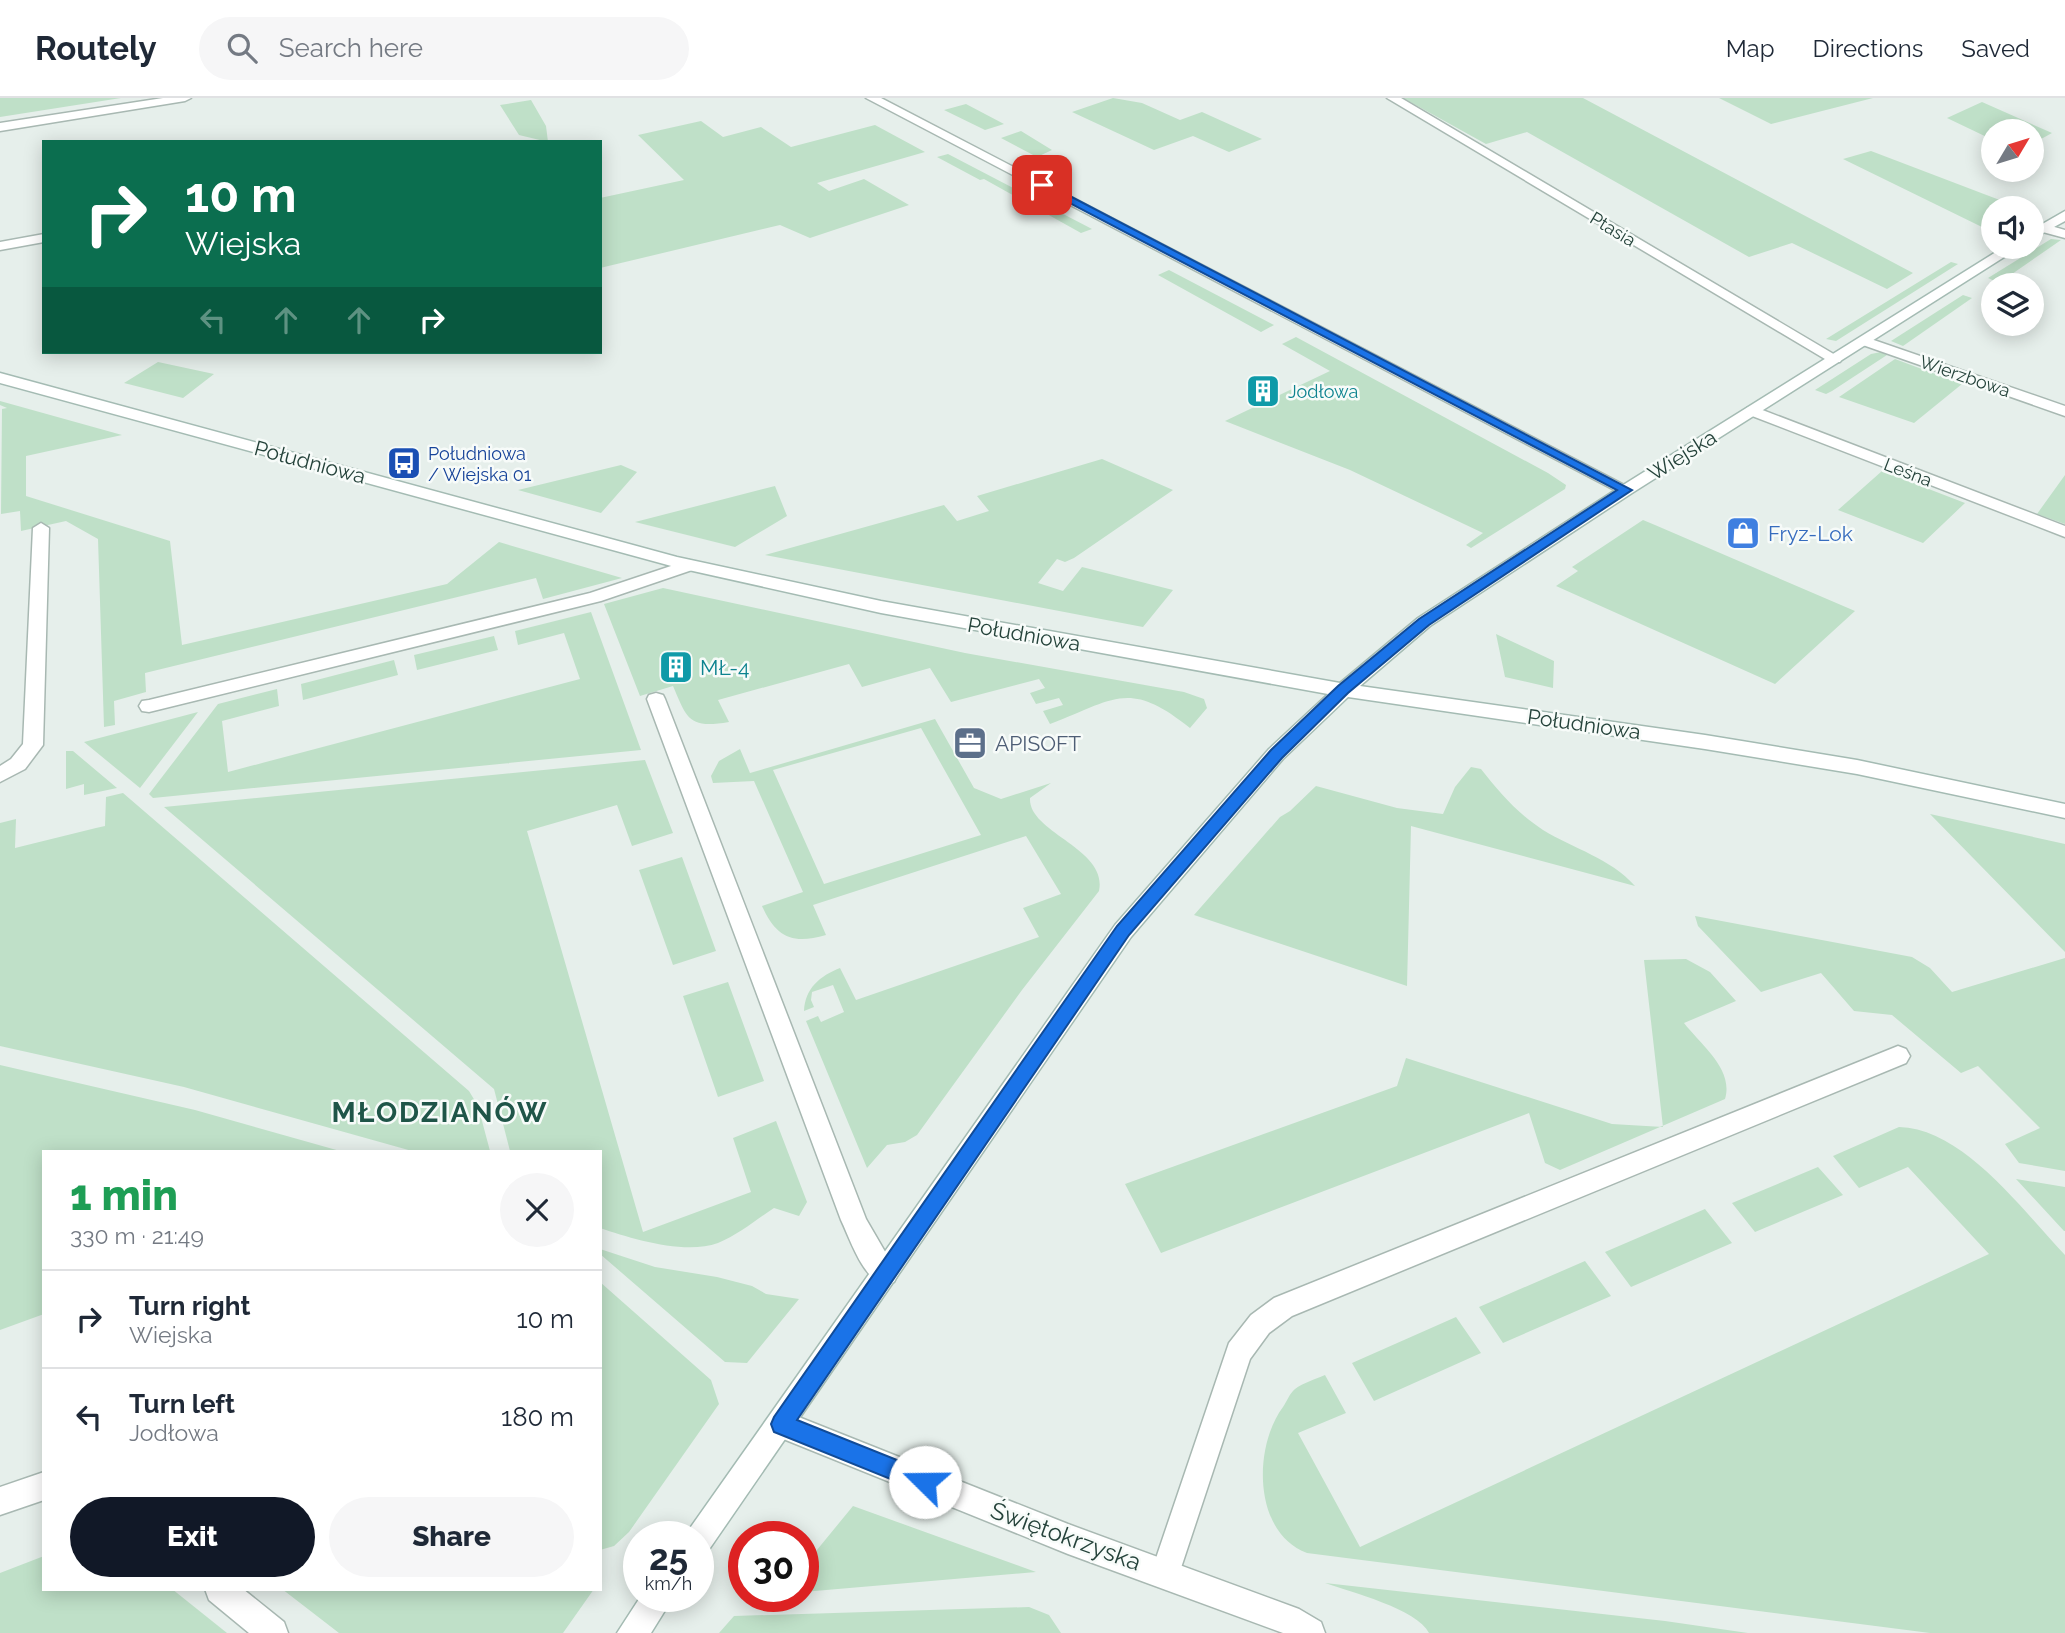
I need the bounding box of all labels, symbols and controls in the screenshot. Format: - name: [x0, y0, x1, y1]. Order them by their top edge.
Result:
- search box: [199, 17, 689, 80]
- text: Routely: [35, 29, 157, 68]
- icon: search: [223, 29, 261, 67]
- text: Search here: [279, 33, 423, 63]
- text: Map: [1726, 34, 1775, 63]
- text: Directions: [1813, 34, 1923, 63]
- text: Saved: [1961, 34, 2030, 63]
- north arrow: [1981, 119, 2044, 182]
- map controls: [1981, 119, 2044, 336]
- pin: [1012, 155, 1072, 215]
- text: 10 m: [185, 166, 297, 223]
- icon: arrive: [1023, 166, 1061, 204]
- icon: right: [70, 168, 161, 259]
- button: sound: [1981, 196, 2044, 259]
- street label: Ptasia: [1586, 207, 1640, 251]
- text: Wiejska: [185, 225, 301, 262]
- button: layers: [1981, 273, 2044, 336]
- icon: left: [194, 301, 232, 339]
- icon: ahead: [267, 301, 305, 339]
- icon: ahead: [340, 301, 378, 339]
- icon: right: [413, 301, 451, 339]
- street label: Wierzbowa: [1917, 351, 2013, 401]
- building icon: Jodłowa: [1244, 372, 1282, 410]
- place label: Jodłowa: [1288, 381, 1358, 402]
- street label: Wiejska: [1643, 424, 1721, 486]
- street label: Południowa: [252, 435, 368, 489]
- place label: Południowa / Wiejska 01: [428, 443, 532, 485]
- bus stop icon: Południowa / Wiejska 01: [385, 444, 423, 482]
- street label: Leśna: [1881, 453, 1935, 491]
- shop icon: Fryz-Lok: [1724, 514, 1762, 552]
- place label: Fryz-Lok: [1768, 521, 1853, 546]
- street label: Południowa: [966, 612, 1082, 656]
- building icon: MŁ-4: [657, 648, 695, 686]
- place label: MŁ-4: [700, 655, 750, 680]
- street label: Południowa: [1526, 704, 1642, 744]
- office icon: APISOFT: [951, 724, 989, 762]
- place label: APISOFT: [995, 731, 1081, 756]
- district label: MŁODZIANÓW: [332, 1096, 548, 1129]
- text: 1 min: [70, 1171, 178, 1220]
- button: close: [500, 1173, 574, 1247]
- text: 330 m · 21:49: [70, 1222, 204, 1249]
- text: Turn right: [129, 1291, 250, 1321]
- icon: right: [70, 1300, 108, 1338]
- text: 10 m: [516, 1304, 574, 1334]
- text: Wiejska: [129, 1321, 213, 1348]
- text: Turn left: [129, 1389, 235, 1419]
- icon: left: [70, 1398, 108, 1436]
- text: 180 m: [501, 1402, 574, 1432]
- text: Jodłowa: [129, 1419, 219, 1446]
- position arrow: [888, 1445, 962, 1519]
- street label: Świętokrzyska: [987, 1495, 1145, 1577]
- button: Exit: [70, 1497, 315, 1577]
- button: Share: [329, 1497, 574, 1577]
- speed limit sign: 30: [728, 1521, 819, 1612]
- text: 25: [649, 1537, 688, 1578]
- text: km/h: [645, 1573, 692, 1594]

